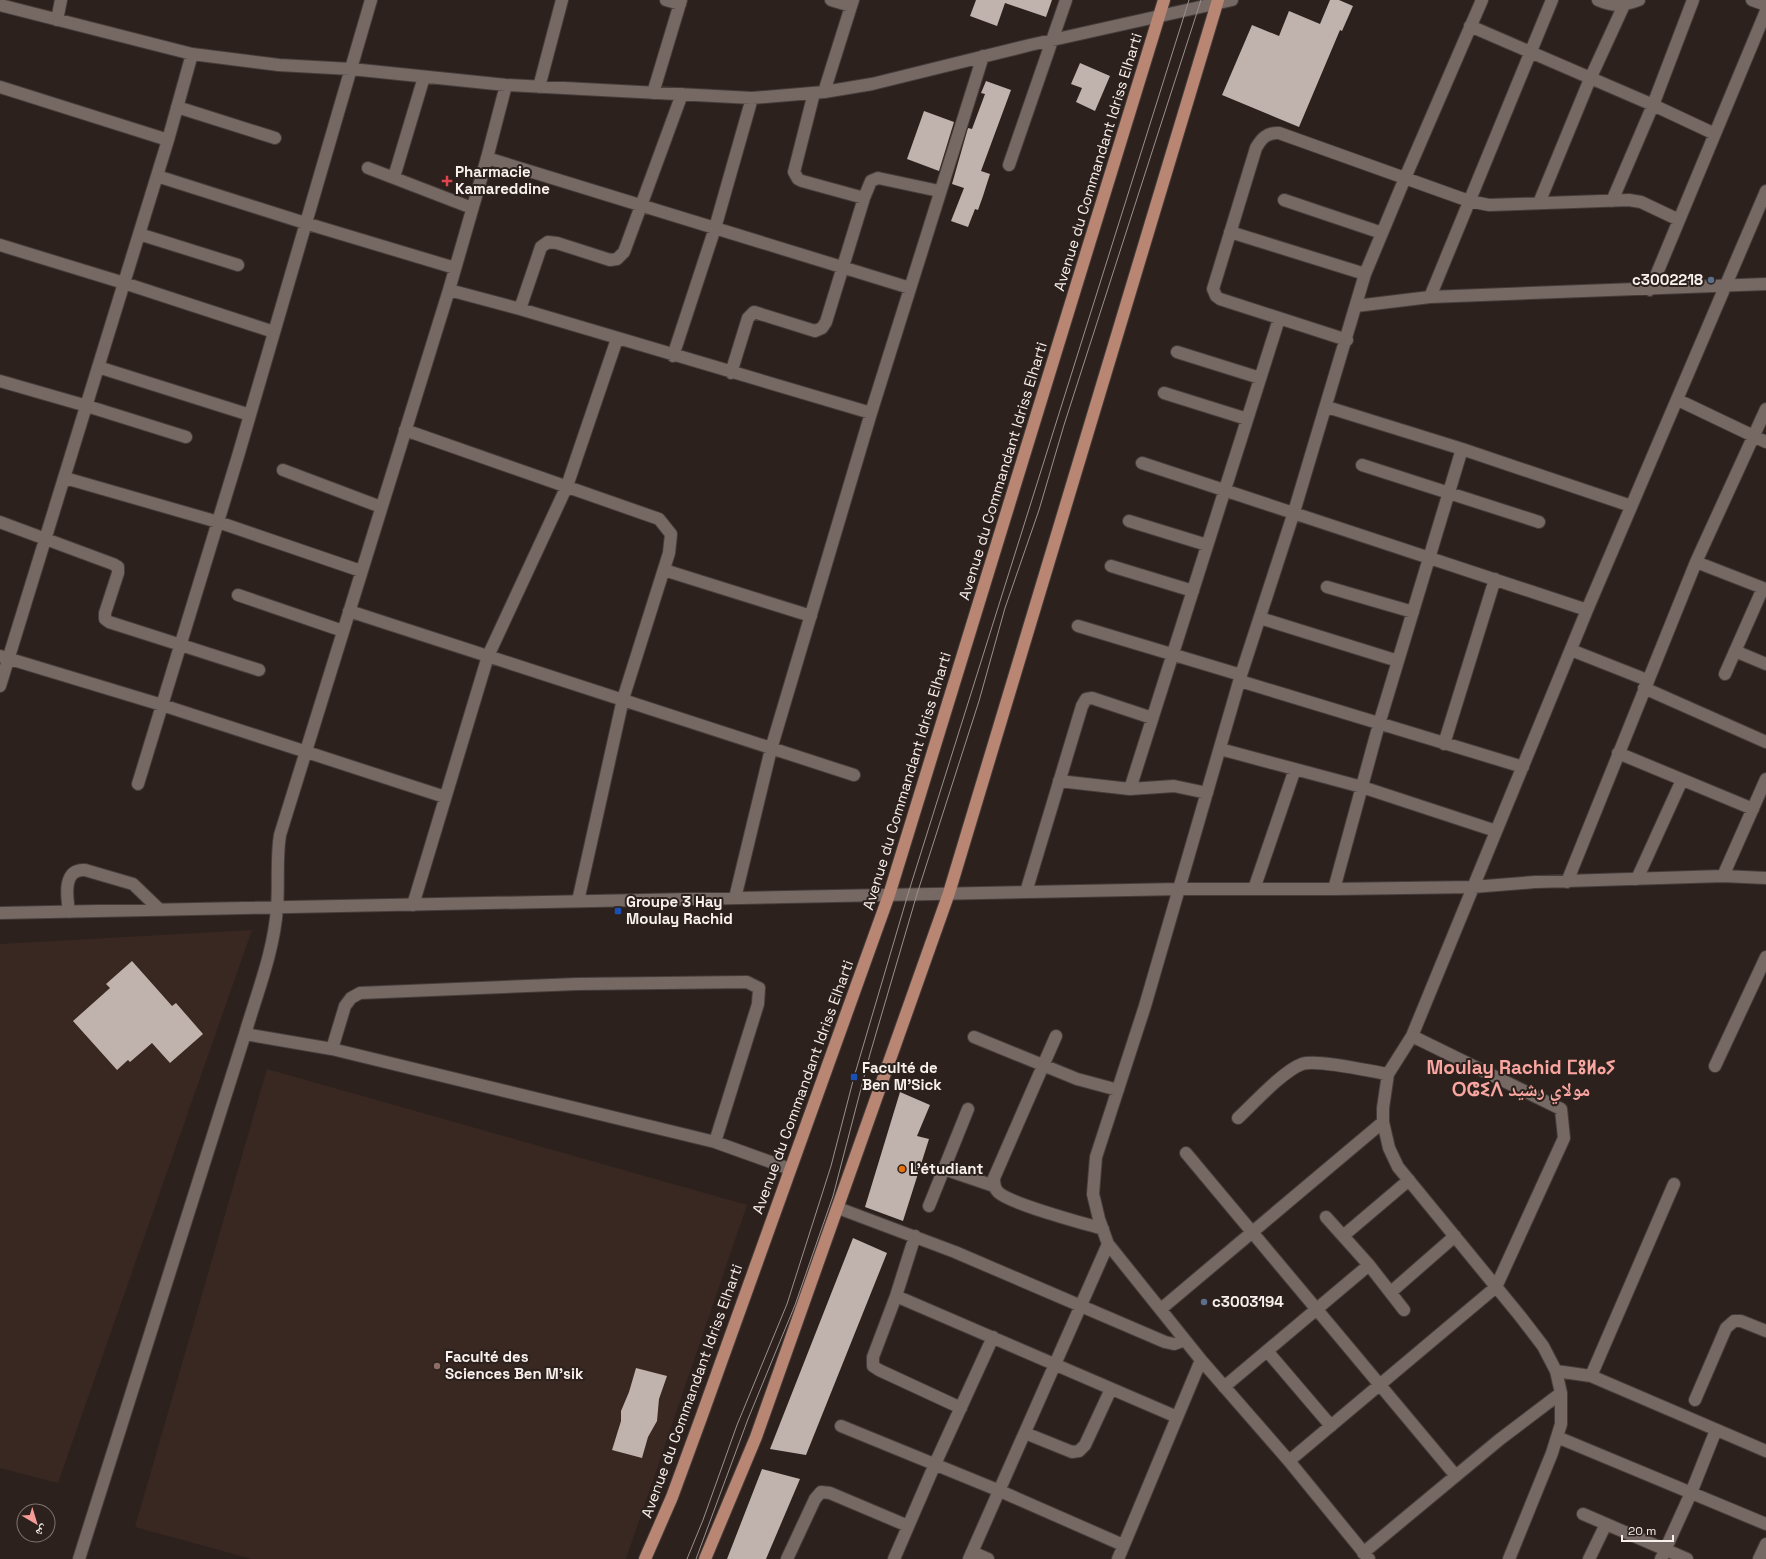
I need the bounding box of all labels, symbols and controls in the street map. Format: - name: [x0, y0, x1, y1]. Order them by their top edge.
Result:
- street label: Avenue du Commandant Idriss Elharti: [1049, 31, 1146, 293]
- place label: Pharmacie Kamareddine: [455, 162, 550, 198]
- marker: Pharmacie Kamareddine: [442, 176, 452, 186]
- place label: c3002218: [1632, 270, 1703, 289]
- marker: c3002218: [1706, 275, 1716, 285]
- street label: Avenue du Commandant Idriss Elharti: [954, 340, 1051, 602]
- street label: Avenue du Commandant Idriss Elharti: [858, 650, 955, 912]
- place label: Groupe 3 Hay Moulay Rachid: [626, 892, 733, 928]
- marker: Groupe 3 Hay Moulay Rachid: [613, 906, 623, 916]
- street label: Avenue du Commandant Idriss Elharti: [748, 957, 857, 1216]
- district label: Moulay Rachid ⵎⵓⵍⴰⵢ ⵔⵛⵉⴷ مولاي رشيد: [1427, 1055, 1616, 1105]
- place label: Faculté de Ben M'Sick: [862, 1058, 942, 1094]
- marker: Faculté de Ben M'Sick: [849, 1072, 859, 1082]
- place label: L'étudiant: [910, 1159, 983, 1178]
- marker: L'étudiant: [897, 1164, 907, 1174]
- street label: Avenue du Commandant Idriss Elharti: [637, 1261, 746, 1520]
- place label: c3003194: [1212, 1292, 1284, 1311]
- marker: c3003194: [1199, 1297, 1209, 1307]
- place label: Faculté des Sciences Ben M'sik: [445, 1347, 584, 1383]
- marker: Faculté des Sciences Ben M'sik: [432, 1361, 442, 1371]
- north arrow: [16, 1503, 56, 1543]
- scale bar: [1622, 1517, 1673, 1543]
- text: ش: [32, 1521, 51, 1540]
- text: 20 m: [1628, 1523, 1656, 1539]

